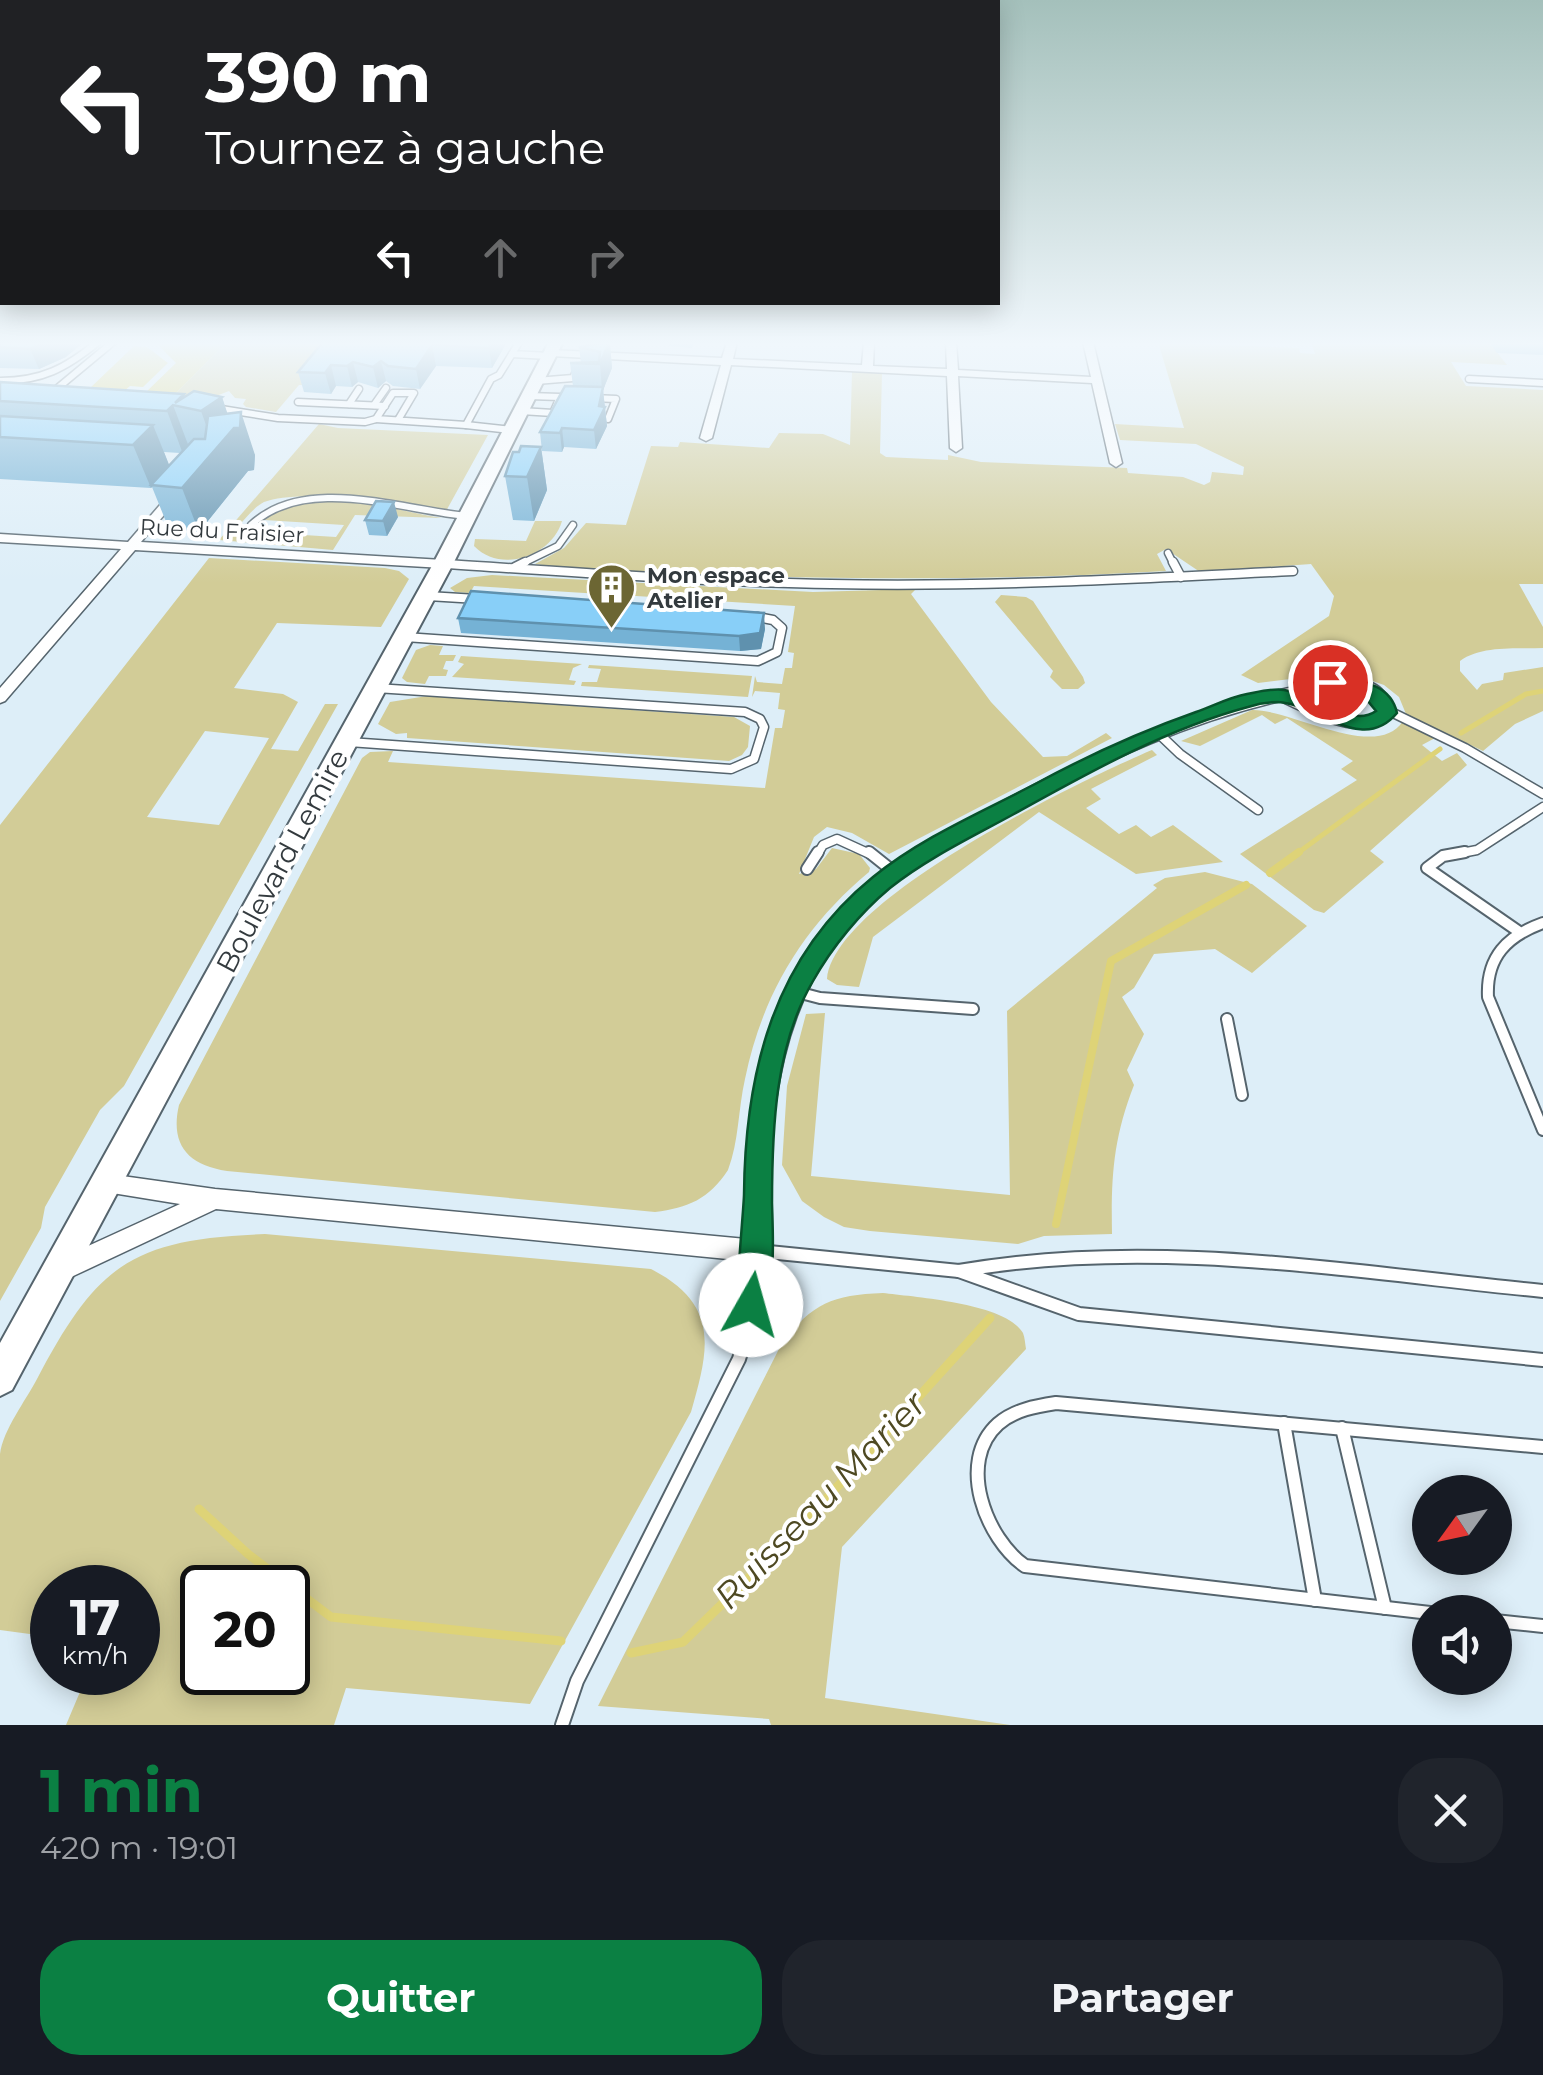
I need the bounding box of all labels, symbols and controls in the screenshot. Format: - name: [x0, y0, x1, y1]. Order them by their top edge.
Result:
- text: 390 m: [205, 34, 432, 120]
- icon: left: [40, 40, 170, 170]
- text: Tournez à gauche: [205, 120, 605, 175]
- icon: left: [368, 230, 423, 285]
- icon: ahead: [473, 230, 528, 285]
- icon: right: [578, 230, 633, 285]
- street label: Rue du Fraisier: [139, 513, 305, 549]
- building icon: Mon espace Atelier: [586, 562, 638, 630]
- place label: Mon espace Atelier: [646, 562, 785, 614]
- pin: [1288, 640, 1373, 725]
- icon: arrive: [1303, 655, 1358, 710]
- street label: Boulevard Lemire: [209, 743, 355, 979]
- position arrow: [699, 1253, 803, 1357]
- water label: Ruisseau Marier: [705, 1382, 935, 1618]
- north arrow: [1412, 1475, 1512, 1575]
- map controls: [1412, 1475, 1512, 1695]
- speed limit sign: 20: [180, 1565, 310, 1695]
- text: 17: [70, 1587, 120, 1648]
- button: sound: [1412, 1595, 1512, 1695]
- text: km/h: [62, 1640, 128, 1670]
- text: 1 min: [40, 1754, 203, 1827]
- button: close: [1398, 1758, 1503, 1863]
- text: 420 m · 19:01: [40, 1828, 238, 1867]
- button: Quitter: [40, 1940, 762, 2055]
- button: Partager: [782, 1940, 1503, 2055]

